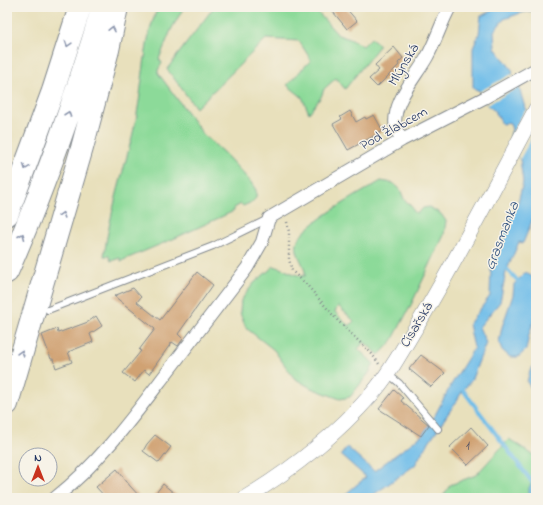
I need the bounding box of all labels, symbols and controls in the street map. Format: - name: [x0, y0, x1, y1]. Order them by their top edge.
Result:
- one-way arrow: [108, 26, 116, 32]
- street label: Mlýnská: [383, 40, 426, 91]
- one-way arrow: [64, 41, 73, 48]
- street label: Pod Žlabcem: [356, 102, 432, 156]
- one-way arrow: [64, 111, 72, 118]
- one-way arrow: [22, 164, 30, 171]
- water label: Grasmanka: [479, 198, 525, 273]
- one-way arrow: [57, 212, 66, 219]
- one-way arrow: [18, 232, 26, 239]
- street label: Císařská: [395, 298, 439, 352]
- one-way arrow: [16, 350, 25, 357]
- house number: 1: [466, 437, 470, 455]
- north arrow: [18, 447, 58, 487]
- text: N: [34, 450, 42, 466]

